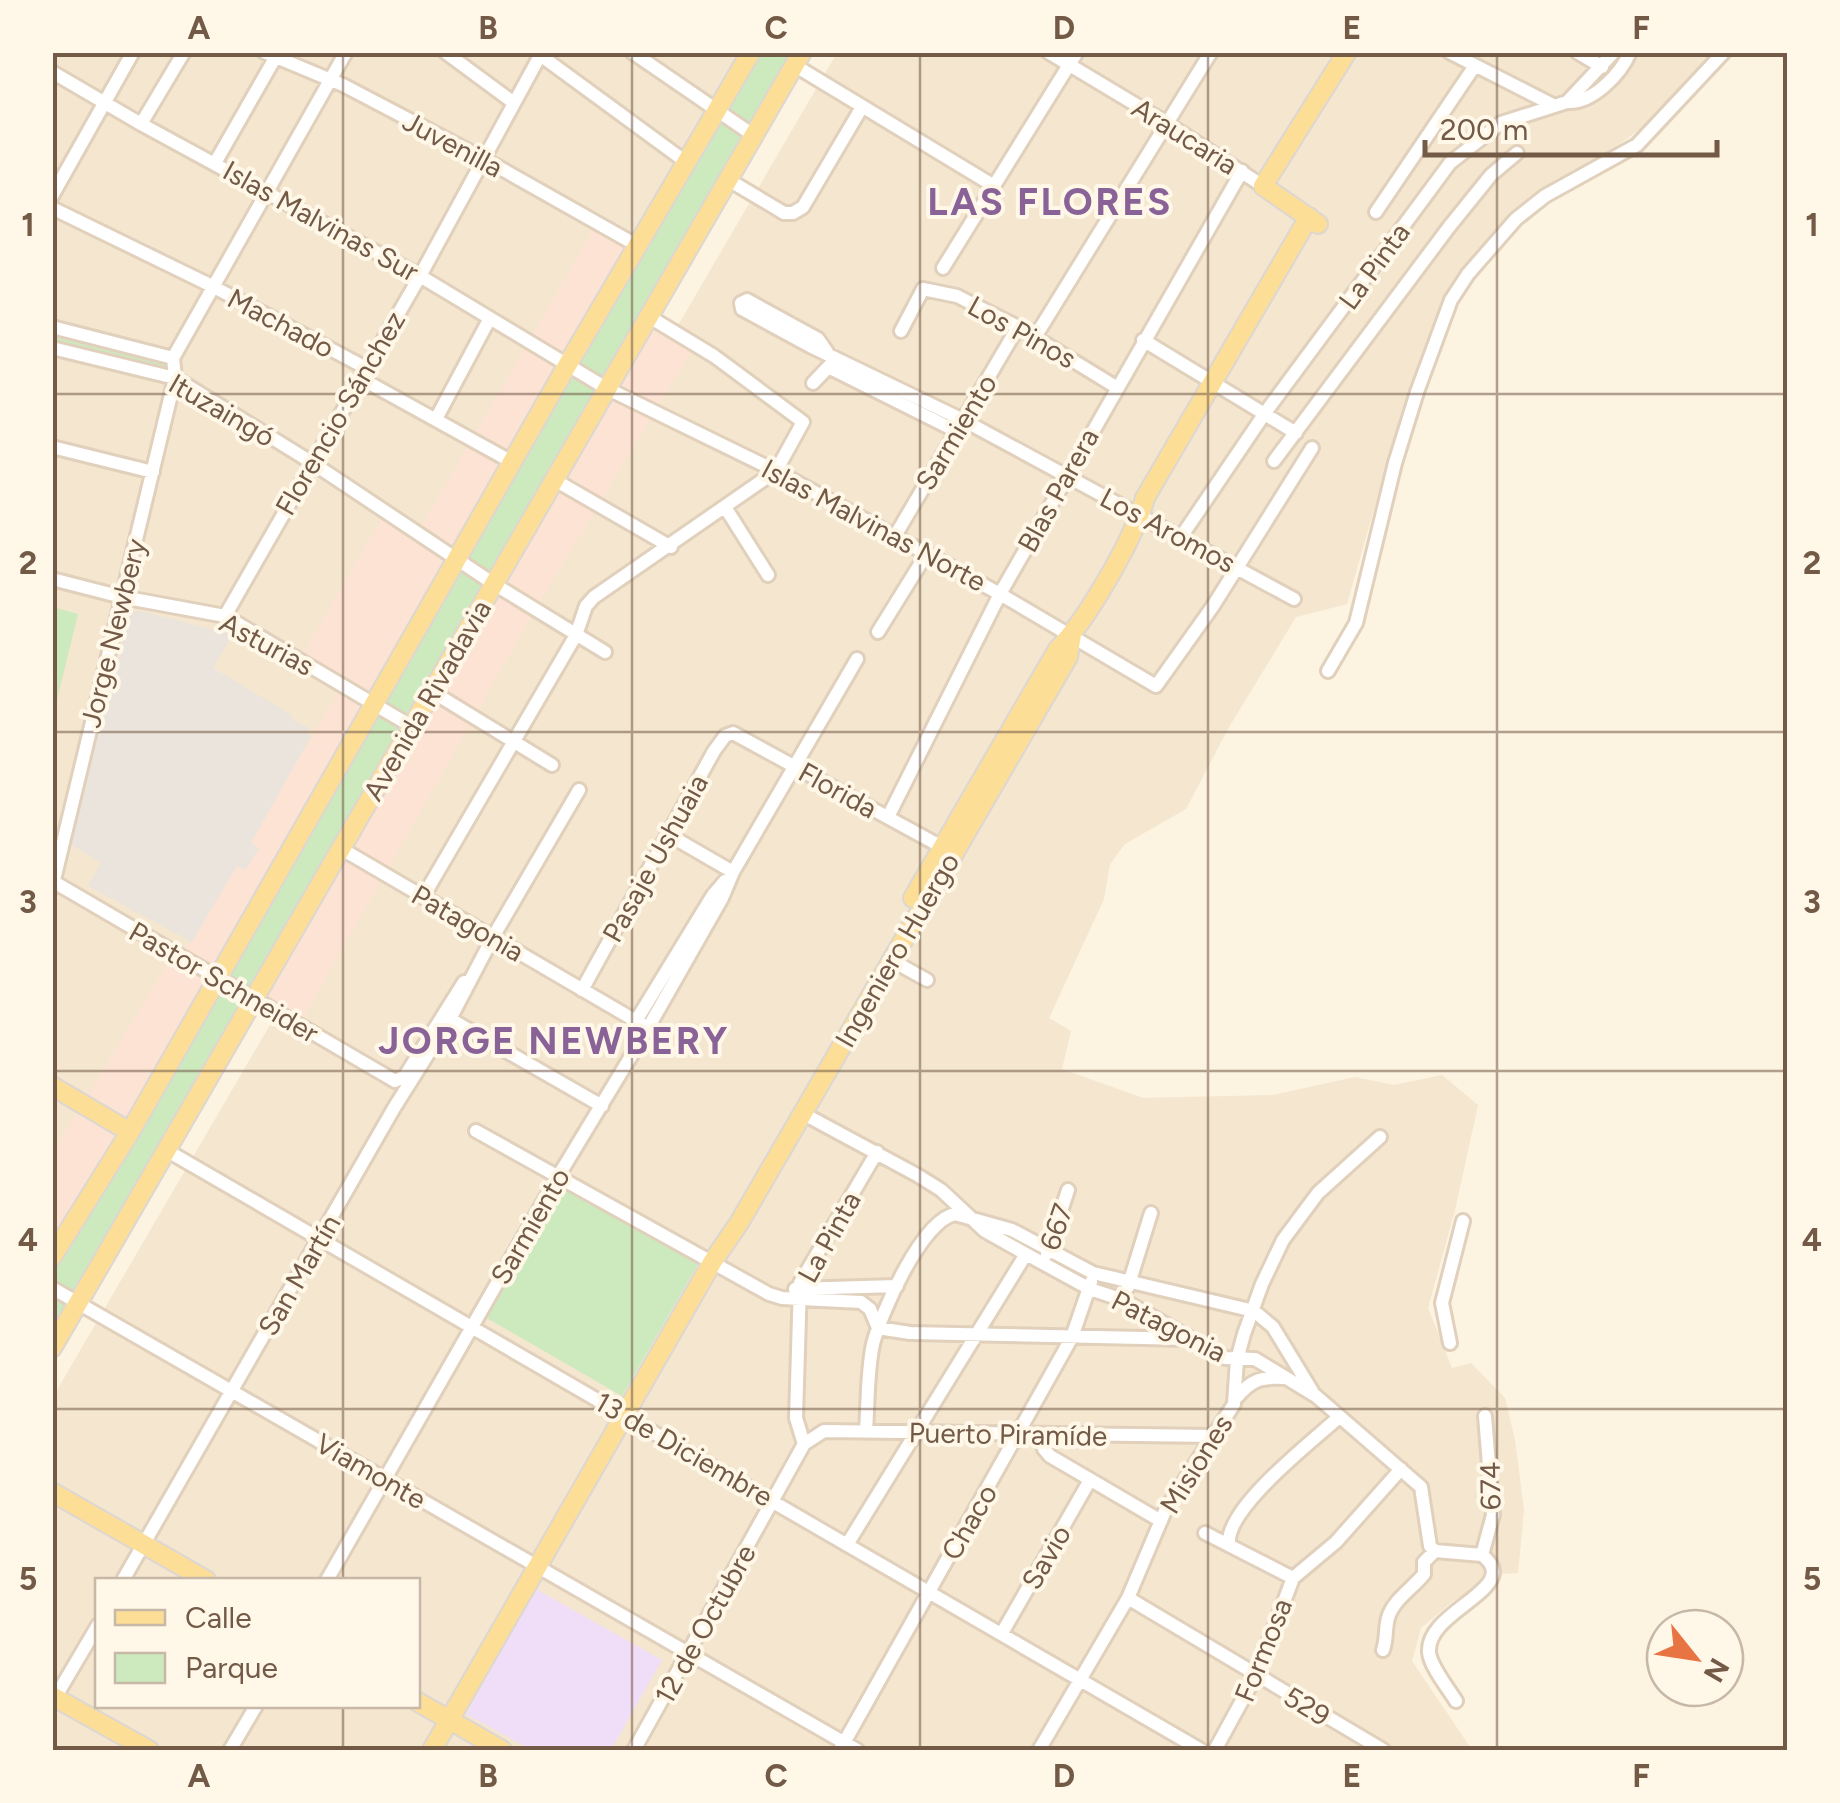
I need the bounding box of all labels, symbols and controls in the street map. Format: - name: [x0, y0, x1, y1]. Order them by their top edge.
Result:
- text: A: [188, 9, 211, 47]
- text: B: [478, 9, 498, 47]
- text: C: [764, 9, 788, 47]
- text: D: [1053, 9, 1075, 47]
- text: E: [1343, 9, 1361, 47]
- text: F: [1632, 9, 1650, 47]
- street label: Araucaria: [1126, 90, 1244, 182]
- scale bar: [1425, 95, 1718, 157]
- street label: Juvenilla: [397, 104, 509, 184]
- text: 200 m: [1440, 111, 1528, 148]
- street label: Islas Malvinas Sur: [217, 153, 425, 289]
- district label: LAS FLORES: [927, 179, 1173, 225]
- text: 1: [21, 206, 35, 244]
- text: 1: [1805, 206, 1819, 244]
- street label: La Pinta: [1331, 216, 1417, 316]
- street label: Machado: [222, 281, 340, 365]
- street label: Los Pinos: [962, 288, 1082, 376]
- street label: Florencio Sánchez: [268, 305, 412, 521]
- street label: Ituzaingó: [163, 366, 281, 454]
- street label: Sarmiento: [908, 368, 1004, 496]
- street label: Blas Parera: [1010, 422, 1106, 558]
- street label: Islas Malvinas Norte: [756, 451, 992, 599]
- street label: Los Aromos: [1094, 480, 1242, 580]
- street label: Jorge Newbery: [73, 535, 153, 731]
- text: 2: [19, 544, 37, 582]
- text: 2: [1803, 544, 1821, 582]
- street label: Avenida Rivadavia: [356, 594, 498, 806]
- street label: Asturias: [214, 605, 320, 683]
- street label: Florida: [793, 755, 883, 825]
- street label: Pasaje Ushuaia: [595, 768, 715, 948]
- street label: Ingeniero Huergo: [828, 847, 966, 1053]
- street label: Patagonia: [406, 877, 530, 969]
- text: 3: [19, 883, 37, 921]
- text: 3: [1803, 883, 1821, 921]
- street label: Pastor Schneider: [123, 914, 325, 1050]
- district label: JORGE NEWBERY: [378, 1018, 730, 1064]
- street label: Sarmiento: [483, 1162, 577, 1290]
- street label: La Pinta: [790, 1186, 868, 1288]
- street label: 667: [1032, 1199, 1080, 1255]
- street label: San Martín: [251, 1208, 347, 1342]
- text: 4: [18, 1221, 38, 1259]
- text: 4: [1802, 1221, 1822, 1259]
- street label: Patagonia: [1106, 1283, 1232, 1369]
- street label: 13 de Diciembre: [589, 1384, 779, 1514]
- street label: Misiones: [1152, 1408, 1240, 1520]
- street label: Puerto Piramíde: [908, 1415, 1108, 1453]
- street label: Viamonte: [310, 1426, 432, 1516]
- street label: 674: [1473, 1462, 1507, 1510]
- street label: Chaco: [934, 1478, 1004, 1566]
- street label: Savio: [1014, 1519, 1078, 1595]
- street label: 12 de Octubre: [647, 1538, 763, 1710]
- text: 5: [19, 1560, 37, 1598]
- text: 5: [1803, 1560, 1821, 1598]
- legend: [95, 1578, 420, 1708]
- street label: Formosa: [1227, 1593, 1299, 1707]
- text: Calle: [185, 1599, 252, 1636]
- north arrow: [1645, 1608, 1745, 1708]
- text: Parque: [185, 1649, 278, 1686]
- text: N: [1697, 1653, 1737, 1688]
- street label: 529: [1278, 1679, 1336, 1733]
- text: A: [188, 1757, 211, 1795]
- text: B: [478, 1757, 498, 1795]
- text: C: [764, 1757, 788, 1795]
- text: D: [1053, 1757, 1075, 1795]
- text: E: [1343, 1757, 1361, 1795]
- text: F: [1632, 1757, 1650, 1795]

